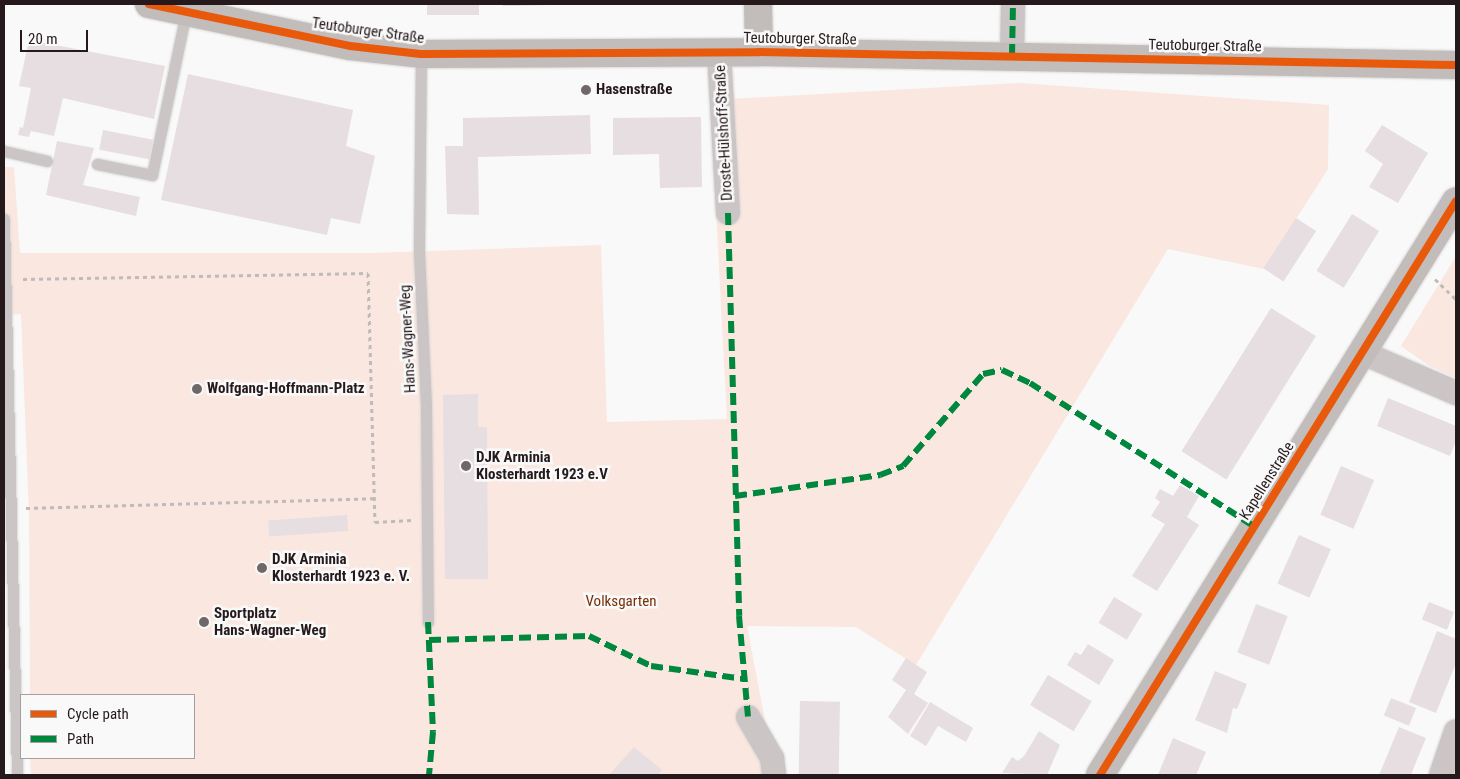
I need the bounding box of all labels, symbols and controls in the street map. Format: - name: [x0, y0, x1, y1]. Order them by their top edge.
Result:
- street label: Teutoburger Straße: [311, 14, 425, 48]
- scale bar: [22, 20, 90, 52]
- street label: Teutoburger Straße: [743, 29, 857, 49]
- text: 20 m: [28, 30, 58, 48]
- street label: Teutoburger Straße: [1148, 36, 1262, 56]
- street label: Droste-Hülshoff-Straße: [711, 65, 737, 201]
- place label: Hasenstraße: [596, 81, 672, 99]
- marker: Hasenstraße: [580, 84, 592, 96]
- street label: Hans-Wagner-Weg: [396, 284, 420, 394]
- place label: Wolfgang-Hoffmann-Platz: [207, 380, 365, 398]
- marker: Wolfgang-Hoffmann-Platz: [191, 383, 203, 395]
- street label: Kapellenstraße: [1236, 439, 1298, 523]
- place label: DJK Arminia Klosterhardt 1923 e.V: [476, 448, 608, 483]
- marker: DJK Arminia Klosterhardt 1923 e.V: [460, 460, 472, 472]
- place label: DJK Arminia Klosterhardt 1923 e. V.: [272, 550, 410, 585]
- marker: DJK Arminia Klosterhardt 1923 e. V.: [256, 562, 268, 574]
- park label: Volksgarten: [586, 593, 656, 611]
- place label: Sportplatz Hans-Wagner-Weg: [214, 604, 326, 639]
- marker: Sportplatz Hans-Wagner-Weg: [198, 616, 210, 628]
- legend: [20, 694, 195, 759]
- text: Cycle path: [67, 705, 129, 723]
- text: Path: [67, 730, 94, 748]

